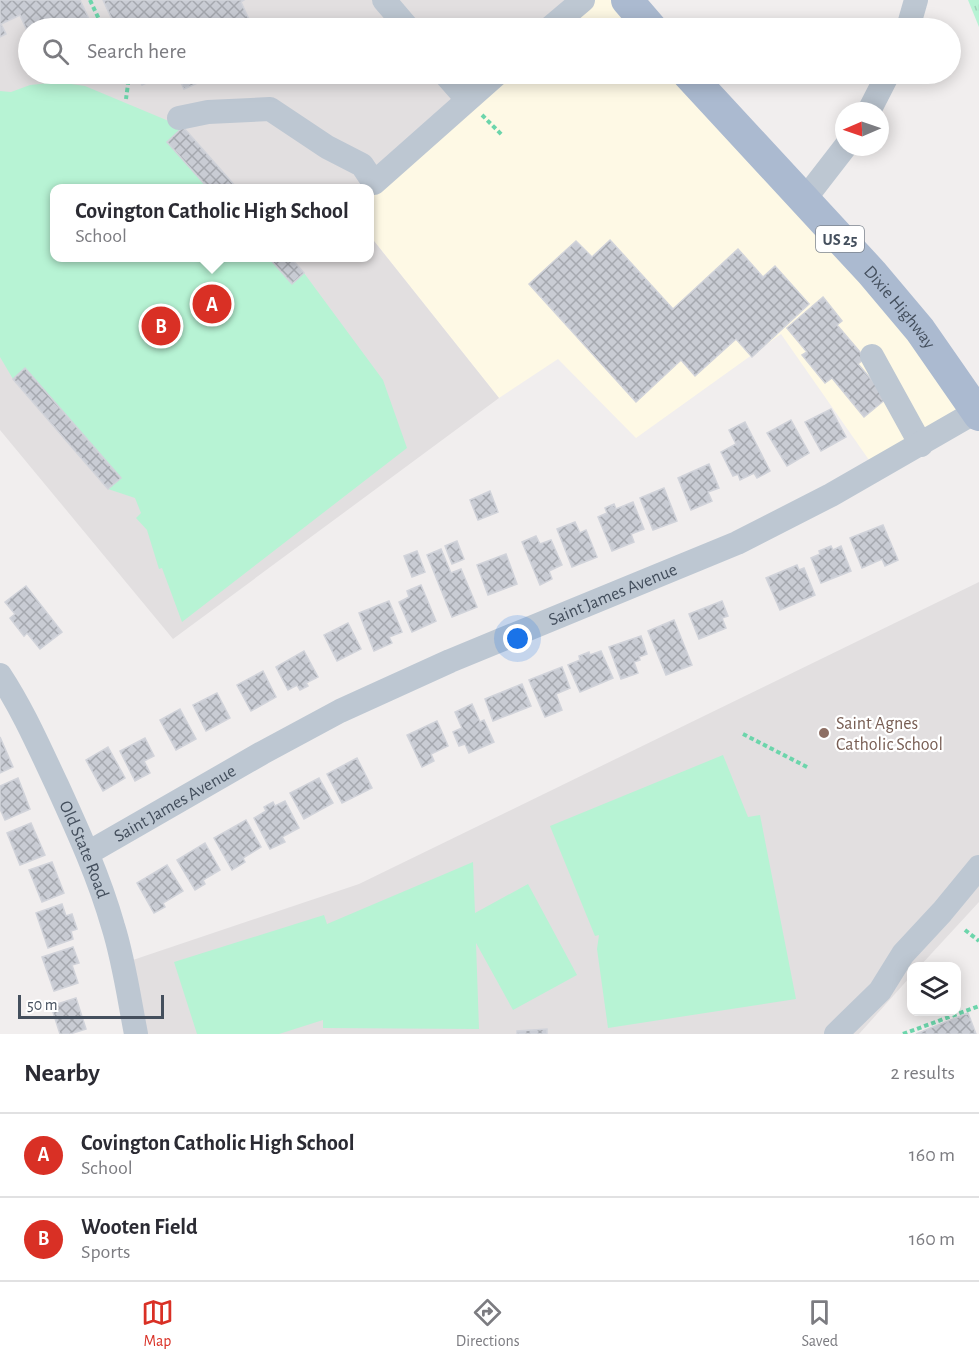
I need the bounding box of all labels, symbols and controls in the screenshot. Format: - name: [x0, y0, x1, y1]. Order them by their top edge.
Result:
- search box: [18, 18, 961, 84]
- icon: search: [39, 35, 72, 68]
- text: Search here: [87, 40, 186, 62]
- north arrow: [835, 102, 889, 156]
- popup: [50, 184, 374, 262]
- text: Covington Catholic High School: [75, 200, 349, 222]
- text: School: [75, 226, 127, 246]
- road number: US 25: [816, 226, 864, 252]
- street label: Dixie Highway: [860, 263, 938, 353]
- pin: A: [192, 282, 232, 326]
- pin: B: [142, 304, 180, 348]
- street label: Saint James Avenue: [546, 561, 680, 629]
- your location: [503, 624, 532, 653]
- place label: Saint Agnes Catholic School: [836, 715, 943, 754]
- marker: Saint Agnes Catholic School: [817, 726, 831, 740]
- street label: Saint James Avenue: [111, 762, 239, 846]
- street label: Old State Road: [55, 798, 111, 901]
- map controls: [907, 962, 961, 1016]
- button: layers: [907, 962, 961, 1016]
- scale bar: [18, 992, 164, 1020]
- text: 50 m: [27, 997, 58, 1013]
- text: Nearby: [24, 1060, 100, 1086]
- text: 2 results: [891, 1063, 955, 1083]
- text: Covington Catholic High School: [81, 1132, 354, 1154]
- text: A: [38, 1145, 50, 1165]
- text: 160 m: [909, 1145, 955, 1165]
- text: School: [81, 1158, 133, 1178]
- text: Wooten Field: [81, 1216, 198, 1238]
- text: B: [38, 1229, 49, 1249]
- text: 160 m: [909, 1229, 955, 1249]
- text: Sports: [81, 1242, 130, 1262]
- tab: Map: [141, 1296, 174, 1351]
- tab: Directions: [456, 1296, 520, 1351]
- tab: Saved: [801, 1296, 838, 1351]

